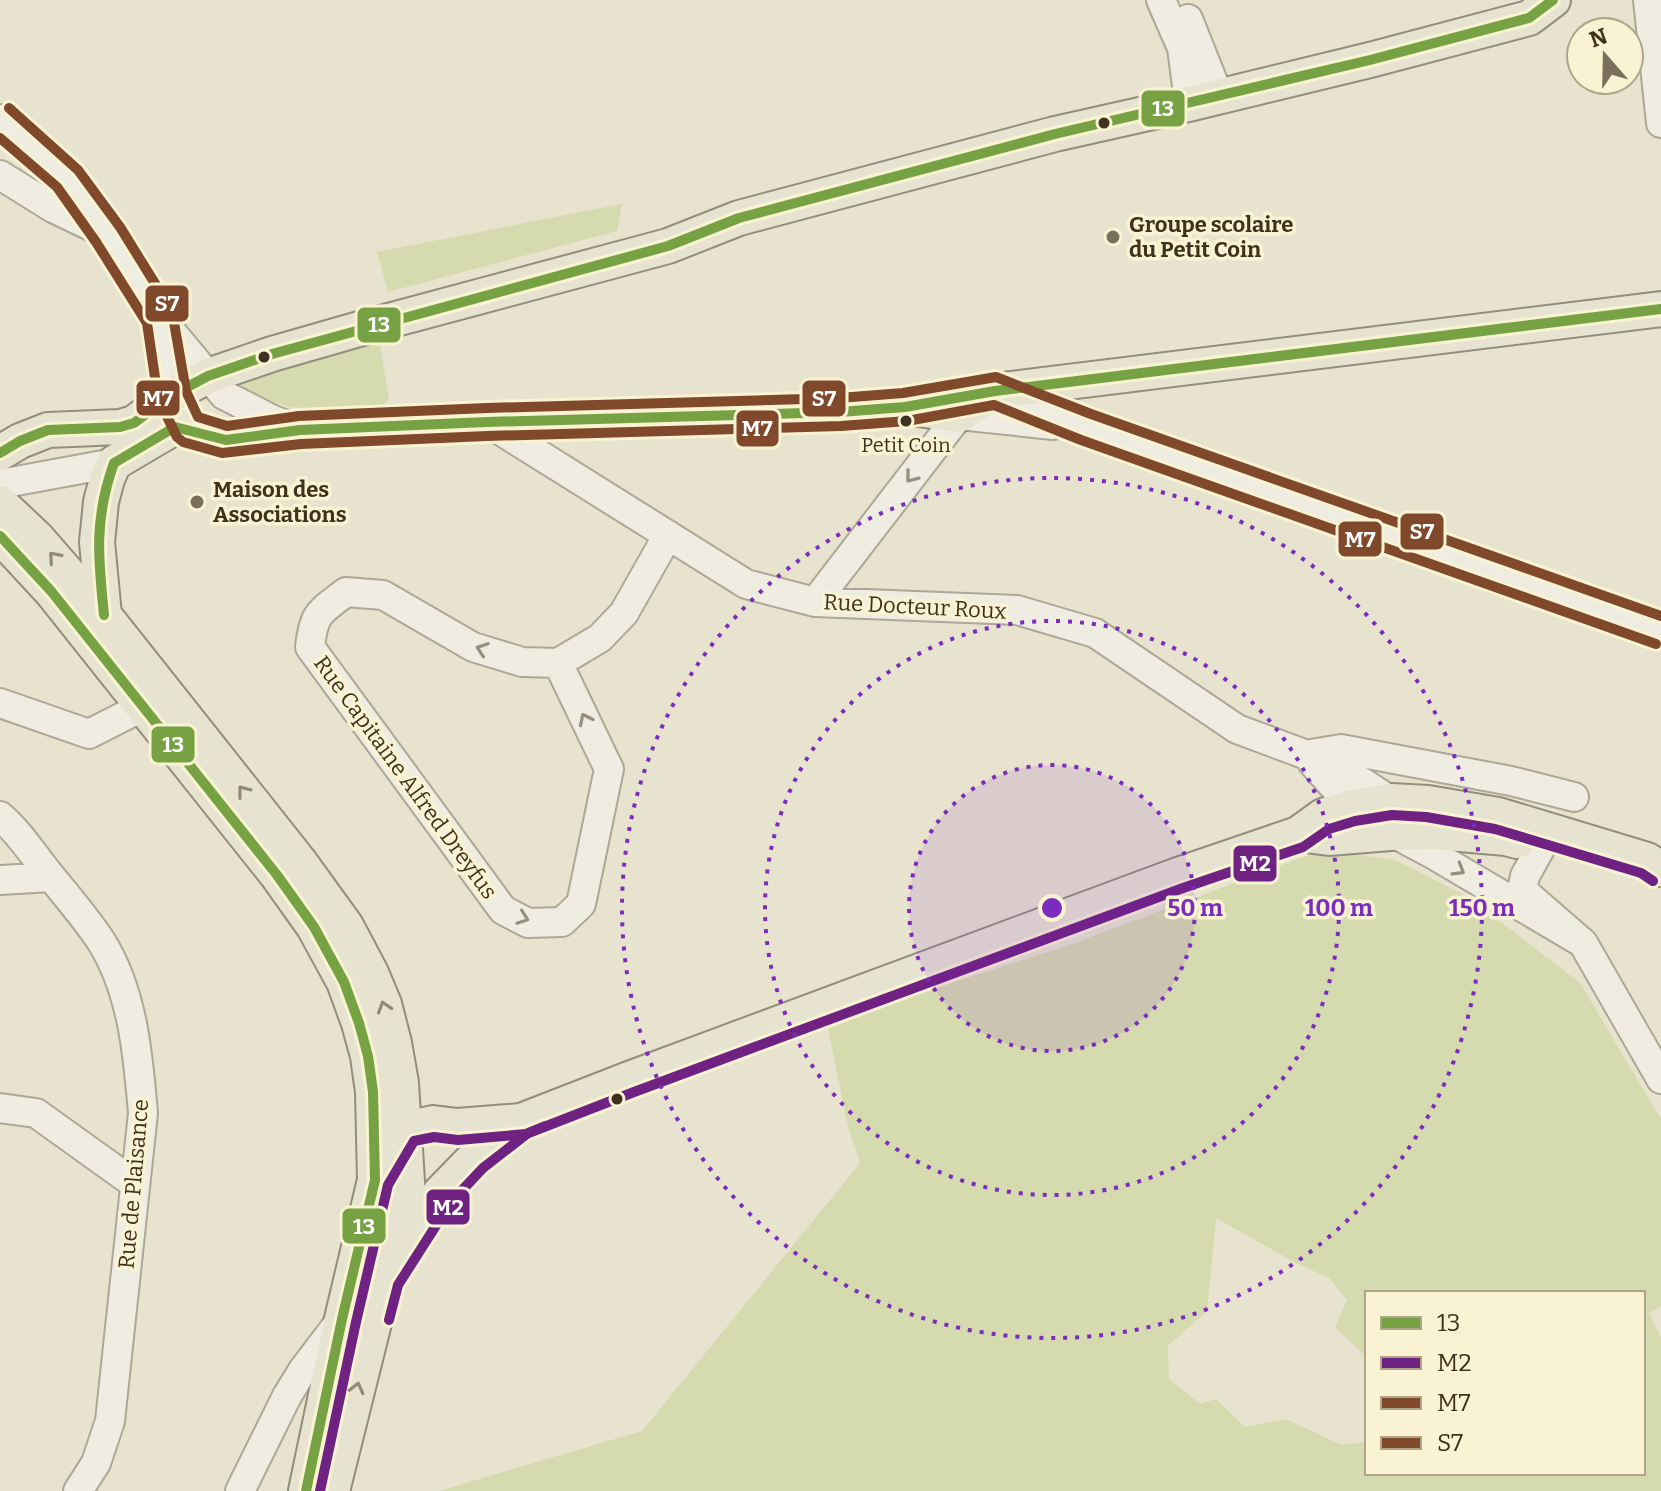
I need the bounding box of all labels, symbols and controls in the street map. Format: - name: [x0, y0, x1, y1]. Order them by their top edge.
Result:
- north arrow: [1565, 16, 1645, 96]
- text: N: [1586, 22, 1611, 53]
- line badge: 13: [1140, 89, 1186, 128]
- text: 13: [1152, 95, 1174, 122]
- unlabelled marker: [1096, 115, 1112, 131]
- place label: Groupe scolaire du Petit Coin: [1129, 211, 1293, 263]
- marker: Groupe scolaire du Petit Coin: [1104, 228, 1122, 246]
- line badge: S7: [144, 284, 190, 323]
- text: S7: [155, 290, 180, 317]
- line badge: 13: [356, 306, 402, 344]
- text: 13: [368, 311, 390, 338]
- unlabelled marker: [256, 349, 272, 365]
- line badge: M7: [135, 379, 181, 417]
- line badge: S7: [801, 379, 847, 418]
- text: M7: [142, 385, 174, 412]
- text: S7: [812, 385, 837, 412]
- line badge: M7: [735, 409, 780, 448]
- marker: Petit Coin: [898, 413, 914, 429]
- text: M7: [741, 415, 773, 442]
- place label: Petit Coin: [861, 433, 951, 457]
- one-way arrow: [907, 468, 921, 483]
- place label: Maison des Associations: [213, 476, 347, 528]
- marker: Maison des Associations: [188, 493, 206, 511]
- line badge: S7: [1399, 512, 1445, 551]
- text: S7: [1410, 518, 1435, 545]
- line badge: M7: [1337, 520, 1383, 558]
- text: M7: [1344, 526, 1376, 553]
- one-way arrow: [49, 552, 64, 567]
- street label: Rue Docteur Roux: [823, 588, 1007, 625]
- one-way arrow: [476, 643, 490, 659]
- street label: Rue Capitaine Alfred Dreyfus: [308, 650, 503, 904]
- one-way arrow: [579, 712, 595, 727]
- line badge: 13: [150, 725, 196, 764]
- text: 13: [162, 731, 184, 758]
- one-way arrow: [238, 786, 253, 800]
- line badge: M2: [1232, 844, 1278, 883]
- text: M2: [1239, 850, 1271, 877]
- one-way arrow: [1450, 860, 1465, 876]
- centre of rings: [1038, 894, 1066, 922]
- text: 50 m: [1167, 894, 1223, 922]
- text: 100 m: [1305, 894, 1373, 922]
- text: 150 m: [1449, 894, 1515, 922]
- one-way arrow: [515, 908, 529, 924]
- one-way arrow: [377, 1001, 393, 1015]
- unlabelled marker: [609, 1091, 625, 1107]
- street label: Rue de Plaisance: [113, 1098, 154, 1270]
- line badge: M2: [425, 1188, 471, 1226]
- text: M2: [432, 1194, 464, 1221]
- line badge: 13: [341, 1207, 387, 1245]
- text: 13: [353, 1213, 375, 1240]
- legend: [1365, 1291, 1645, 1475]
- text: 13: [1437, 1309, 1460, 1337]
- text: M2: [1437, 1349, 1471, 1377]
- one-way arrow: [348, 1382, 365, 1396]
- text: M7: [1437, 1389, 1470, 1417]
- text: S7: [1437, 1429, 1463, 1457]

